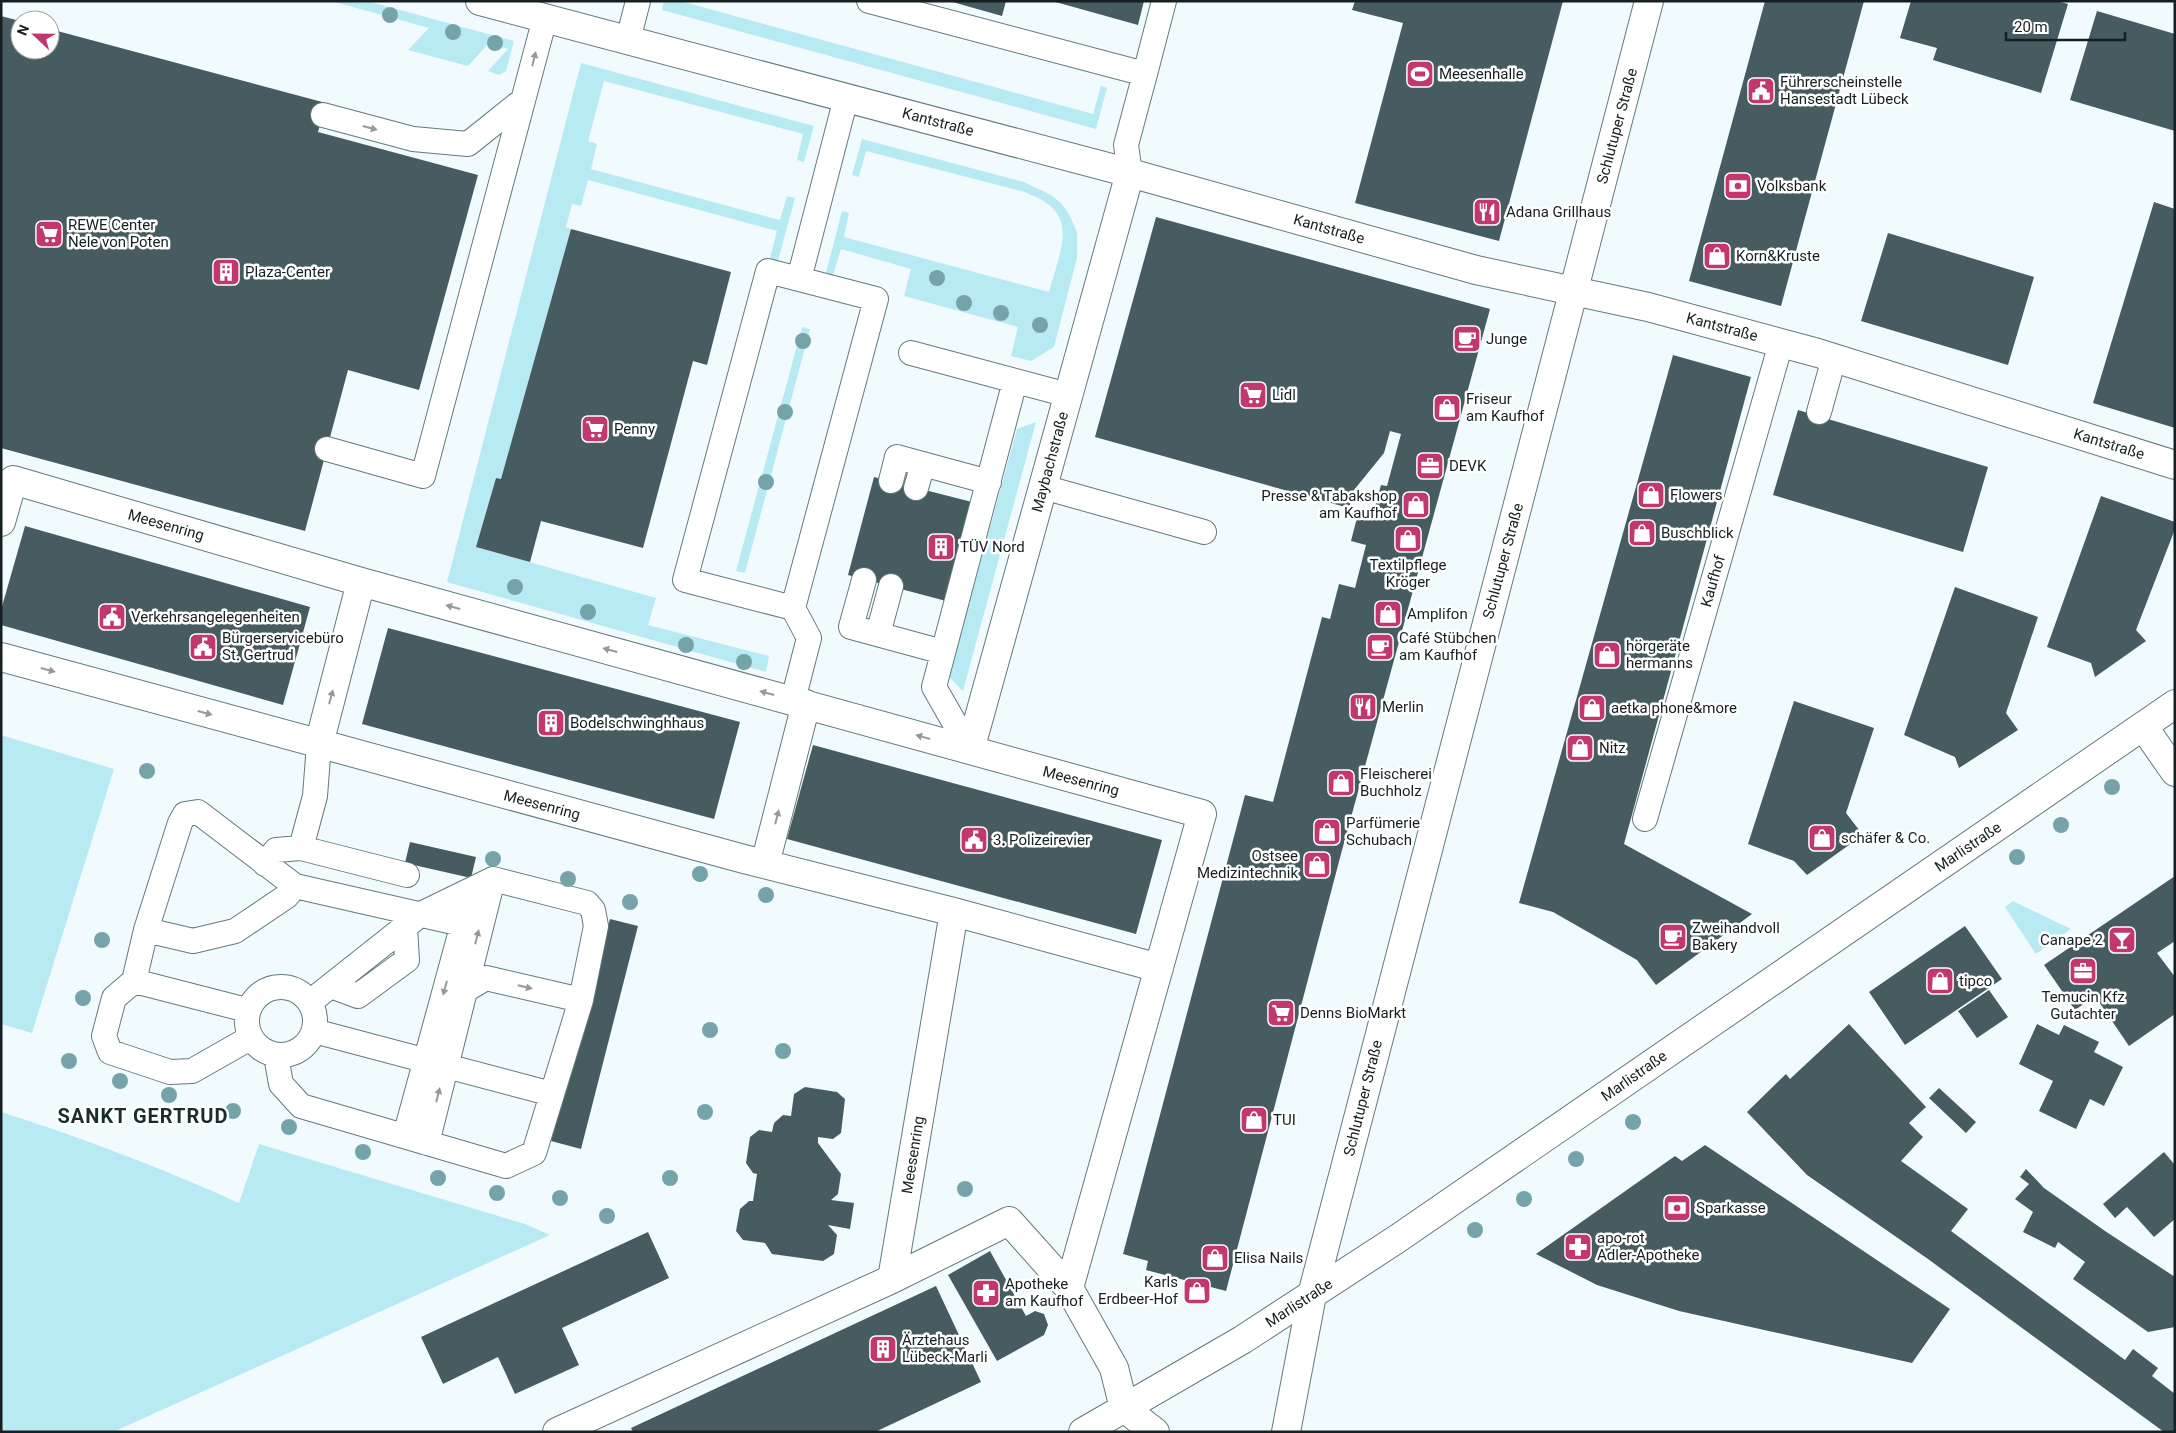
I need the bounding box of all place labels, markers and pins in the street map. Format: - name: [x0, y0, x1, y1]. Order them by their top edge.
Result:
- sports icon: Meesenhalle: [1405, 59, 1435, 89]
- place label: Meesenhalle: [1439, 65, 1524, 83]
- place label: Führerscheinstelle Hansestadt Lübeck: [1780, 73, 1909, 108]
- public building icon: Führerscheinstelle Hansestadt Lübeck: [1746, 76, 1776, 106]
- bank icon: Volksbank: [1723, 171, 1753, 201]
- place label: Volksbank: [1757, 177, 1827, 195]
- restaurant icon: Adana Grillhaus: [1472, 197, 1502, 227]
- place label: Adana Grillhaus: [1506, 203, 1611, 221]
- place label: REWE Center Nele von Poten: [68, 216, 169, 251]
- supermarket icon: REWE Center Nele von Poten: [34, 219, 64, 249]
- shop icon: Korn&Kruste: [1702, 241, 1732, 271]
- place label: Korn&Kruste: [1736, 247, 1820, 265]
- building icon: Plaza-Center: [211, 257, 241, 287]
- place label: Plaza-Center: [245, 263, 330, 281]
- cafe icon: Junge: [1452, 324, 1482, 354]
- place label: Junge: [1486, 330, 1527, 348]
- supermarket icon: Lidl: [1238, 380, 1268, 410]
- place label: Lidl: [1272, 386, 1296, 404]
- place label: Friseur am Kaufhof: [1466, 390, 1545, 425]
- shop icon: Friseur am Kaufhof: [1432, 393, 1462, 423]
- supermarket icon: Penny: [580, 414, 610, 444]
- place label: Penny: [614, 420, 655, 438]
- office icon: DEVK: [1415, 451, 1445, 481]
- place label: DEVK: [1449, 457, 1487, 475]
- shop icon: Flowers: [1636, 480, 1666, 510]
- place label: Flowers: [1670, 486, 1723, 504]
- place label: Presse & Tabakshop am Kaufhof: [1261, 487, 1398, 522]
- shop icon: Presse & Tabakshop am Kaufhof: [1401, 490, 1431, 520]
- shop icon: Buschblick: [1627, 518, 1657, 548]
- shop icon: Textilpflege Kröger: [1393, 524, 1423, 554]
- place label: Buschblick: [1661, 524, 1734, 542]
- building icon: TÜV Nord: [926, 532, 956, 562]
- place label: TÜV Nord: [960, 538, 1025, 556]
- place label: Textilpflege Kröger: [1369, 556, 1447, 591]
- shop icon: Amplifon: [1373, 599, 1403, 629]
- public building icon: Verkehrsangelegenheiten: [97, 602, 127, 632]
- place label: Amplifon: [1407, 605, 1468, 623]
- place label: Verkehrsangelegenheiten: [131, 608, 300, 626]
- place label: Bürgerservicebüro St. Gertrud: [222, 629, 344, 664]
- place label: Café Stübchen am Kaufhof: [1399, 629, 1497, 664]
- public building icon: Bürgerservicebüro St. Gertrud: [188, 632, 218, 662]
- cafe icon: Café Stübchen am Kaufhof: [1365, 632, 1395, 662]
- place label: hörgeräte hermanns: [1626, 637, 1693, 672]
- shop icon: hörgeräte hermanns: [1592, 640, 1622, 670]
- restaurant icon: Merlin: [1348, 692, 1378, 722]
- shop icon: aetka phone&more: [1577, 693, 1607, 723]
- place label: Merlin: [1382, 698, 1424, 716]
- place label: aetka phone&more: [1611, 699, 1737, 717]
- building icon: Bodelschwinghhaus: [536, 708, 566, 738]
- place label: Bodelschwinghhaus: [570, 714, 704, 732]
- shop icon: Nitz: [1565, 733, 1595, 763]
- place label: Nitz: [1599, 739, 1626, 757]
- place label: Fleischerei Buchholz: [1360, 765, 1432, 800]
- shop icon: Fleischerei Buchholz: [1326, 768, 1356, 798]
- place label: Parfümerie Schubach: [1346, 814, 1420, 849]
- shop icon: Parfümerie Schubach: [1312, 817, 1342, 847]
- shop icon: schäfer & Co.: [1807, 823, 1837, 853]
- public building icon: 3. Polizeirevier: [959, 825, 989, 855]
- place label: schäfer & Co.: [1841, 829, 1930, 847]
- place label: 3. Polizeirevier: [993, 831, 1090, 849]
- place label: Ostsee Medizintechnik: [1197, 847, 1298, 882]
- shop icon: Ostsee Medizintechnik: [1302, 850, 1332, 880]
- place label: Zweihandvoll Bakery: [1692, 919, 1780, 954]
- cafe icon: Zweihandvoll Bakery: [1658, 922, 1688, 952]
- bar icon: Canape 2: [2107, 925, 2137, 955]
- place label: Canape 2: [2040, 931, 2103, 949]
- office icon: Temucin Kfz Gutachter: [2068, 956, 2098, 986]
- shop icon: tipco: [1925, 966, 1955, 996]
- place label: tipco: [1959, 972, 1992, 990]
- place label: Temucin Kfz Gutachter: [2041, 988, 2125, 1023]
- supermarket icon: Denns BioMarkt: [1266, 998, 1296, 1028]
- place label: Denns BioMarkt: [1300, 1004, 1406, 1022]
- shop icon: TUI: [1239, 1105, 1269, 1135]
- place label: TUI: [1273, 1111, 1296, 1129]
- bank icon: Sparkasse: [1662, 1193, 1692, 1223]
- place label: Sparkasse: [1696, 1199, 1766, 1217]
- place label: apo-rot Adler-Apotheke: [1597, 1229, 1699, 1264]
- pharmacy icon: apo-rot Adler-Apotheke: [1563, 1232, 1593, 1262]
- shop icon: Elisa Nails: [1200, 1243, 1230, 1273]
- place label: Elisa Nails: [1234, 1249, 1303, 1267]
- place label: Karls Erdbeer-Hof: [1098, 1273, 1179, 1308]
- place label: Apotheke am Kaufhof: [1005, 1275, 1084, 1310]
- shop icon: Karls Erdbeer-Hof: [1182, 1276, 1212, 1306]
- pharmacy icon: Apotheke am Kaufhof: [971, 1278, 1001, 1308]
- place label: Ärztehaus Lübeck-Marli: [902, 1331, 988, 1366]
- building icon: Ärztehaus Lübeck-Marli: [868, 1334, 898, 1364]

